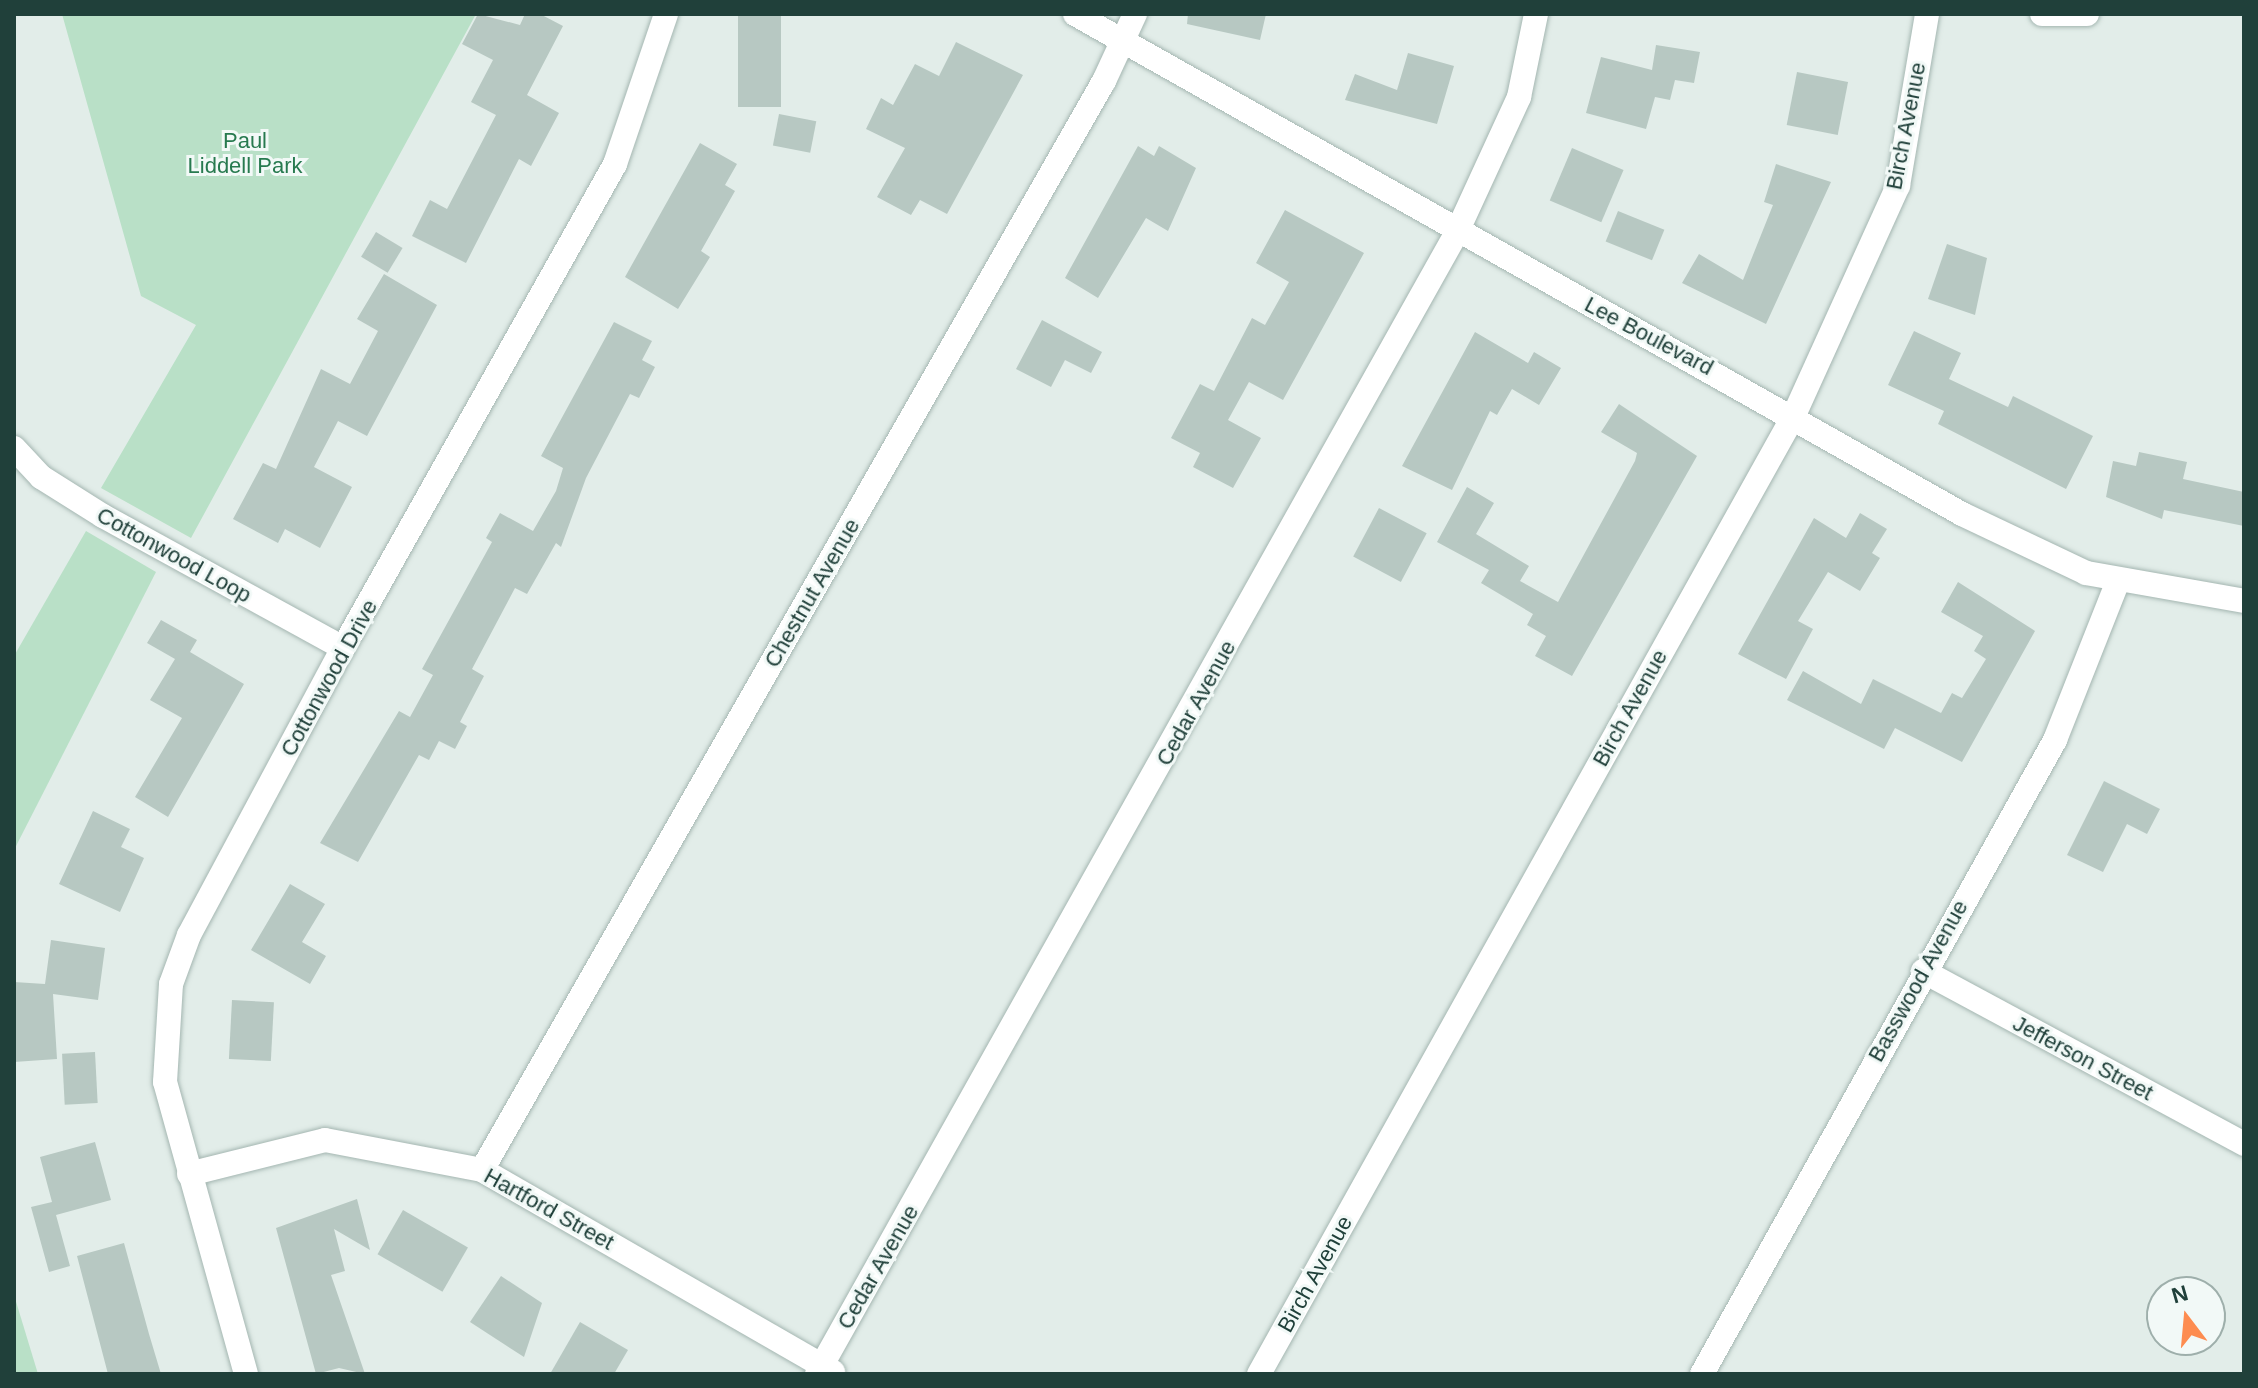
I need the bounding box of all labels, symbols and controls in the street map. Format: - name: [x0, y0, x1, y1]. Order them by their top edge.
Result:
- street label: Birch Avenue: [1881, 59, 1931, 193]
- park label: Paul Liddell Park: [188, 127, 302, 178]
- street label: Lee Boulevard: [1580, 291, 1718, 381]
- street label: Cottonwood Loop: [92, 502, 256, 608]
- street label: Chestnut Avenue: [758, 513, 866, 673]
- street label: Cottonwood Drive: [275, 595, 383, 761]
- street label: Cedar Avenue: [1150, 635, 1242, 771]
- street label: Birch Avenue: [1587, 645, 1673, 771]
- street label: Basswood Avenue: [1862, 895, 1974, 1067]
- street label: Jefferson Street: [2008, 1010, 2158, 1106]
- street label: Hartford Street: [480, 1162, 618, 1256]
- street label: Cedar Avenue: [832, 1200, 924, 1334]
- street label: Birch Avenue: [1272, 1211, 1358, 1337]
- north arrow: [2146, 1276, 2226, 1356]
- text: N: [2169, 1280, 2191, 1309]

